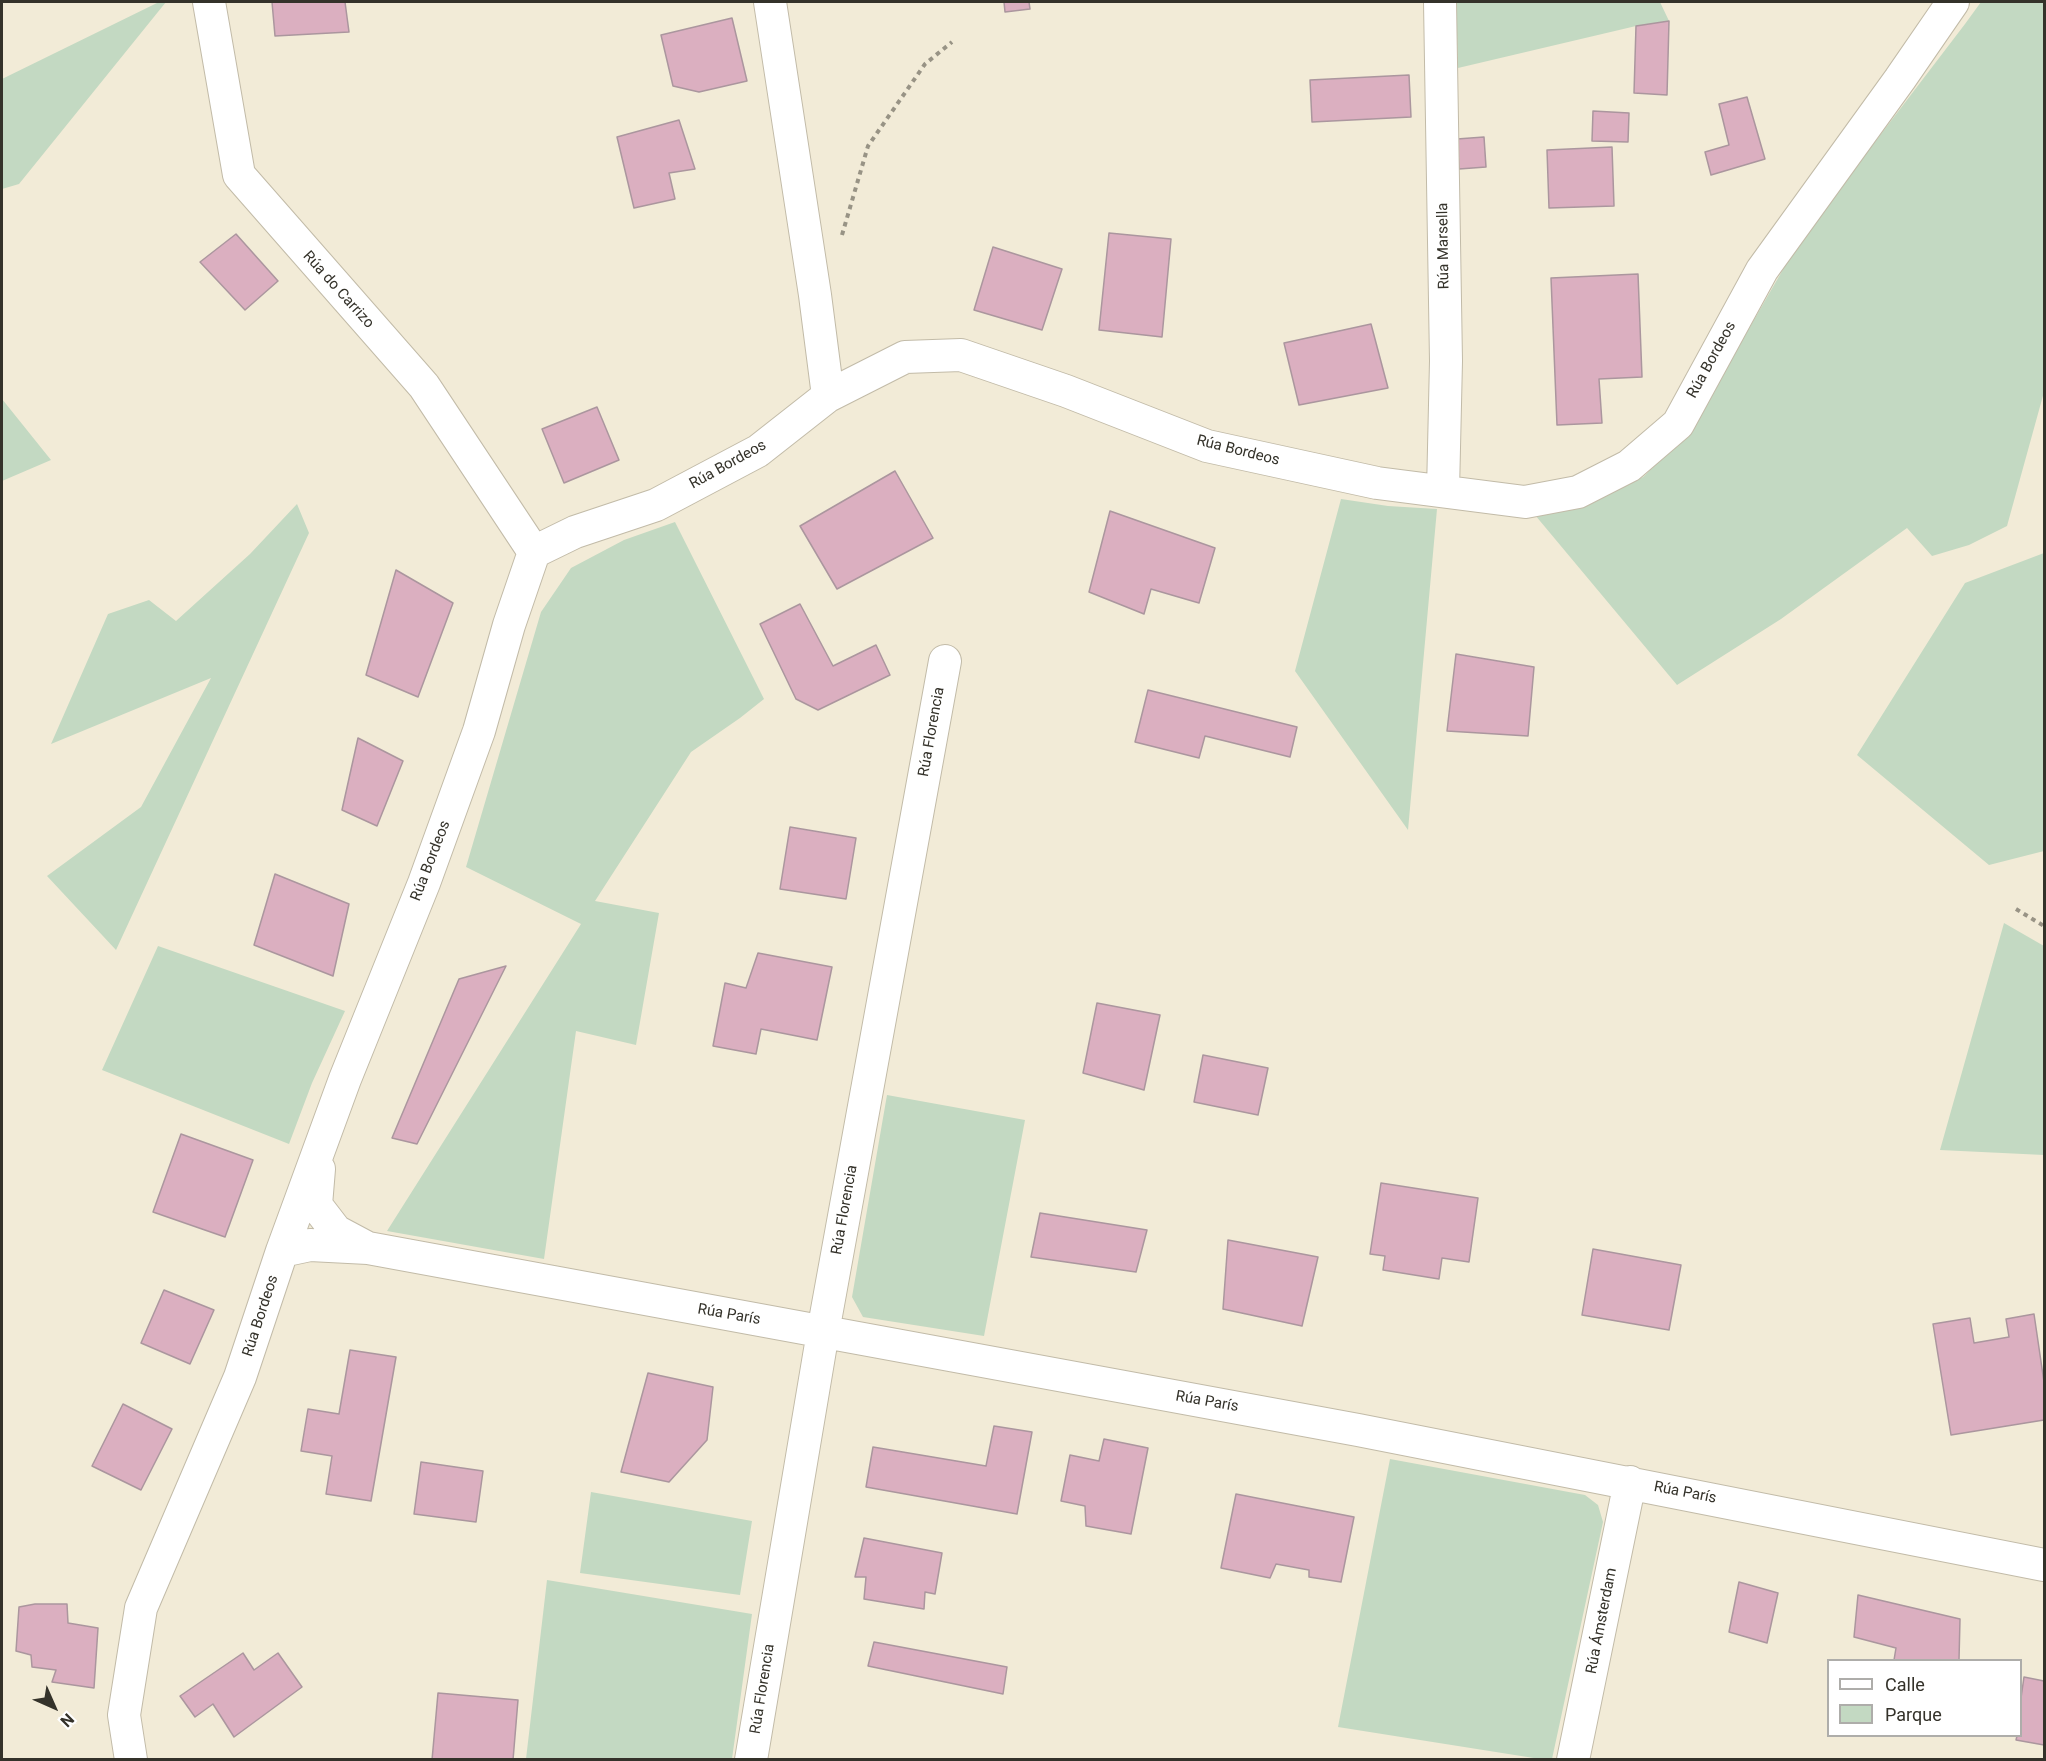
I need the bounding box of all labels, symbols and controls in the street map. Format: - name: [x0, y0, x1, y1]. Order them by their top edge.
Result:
- street label: Rúa Marsella: [1434, 202, 1454, 290]
- street label: Rúa do Carrizo: [299, 248, 377, 332]
- street label: Rúa Bordeos: [1684, 318, 1740, 402]
- street label: Rúa Bordeos: [1195, 432, 1281, 470]
- street label: Rúa Bordeos: [686, 437, 770, 493]
- street label: Rúa Florencia: [915, 686, 949, 778]
- street label: Rúa Bordeos: [407, 818, 455, 904]
- street label: Rúa Florencia: [828, 1164, 862, 1256]
- street label: Rúa Bordeos: [239, 1273, 283, 1359]
- street label: Rúa París: [696, 1301, 762, 1329]
- street label: Rúa París: [1174, 1388, 1240, 1416]
- street label: Rúa París: [1652, 1478, 1718, 1508]
- street label: Rúa Ámsterdam: [1583, 1566, 1621, 1676]
- street label: Rúa Florencia: [747, 1643, 779, 1735]
- legend: [1827, 1659, 2022, 1737]
- text: Calle: [1885, 1674, 1925, 1695]
- north arrow: [24, 1677, 84, 1737]
- text: Parque: [1885, 1704, 1942, 1725]
- text: N: [56, 1709, 78, 1731]

